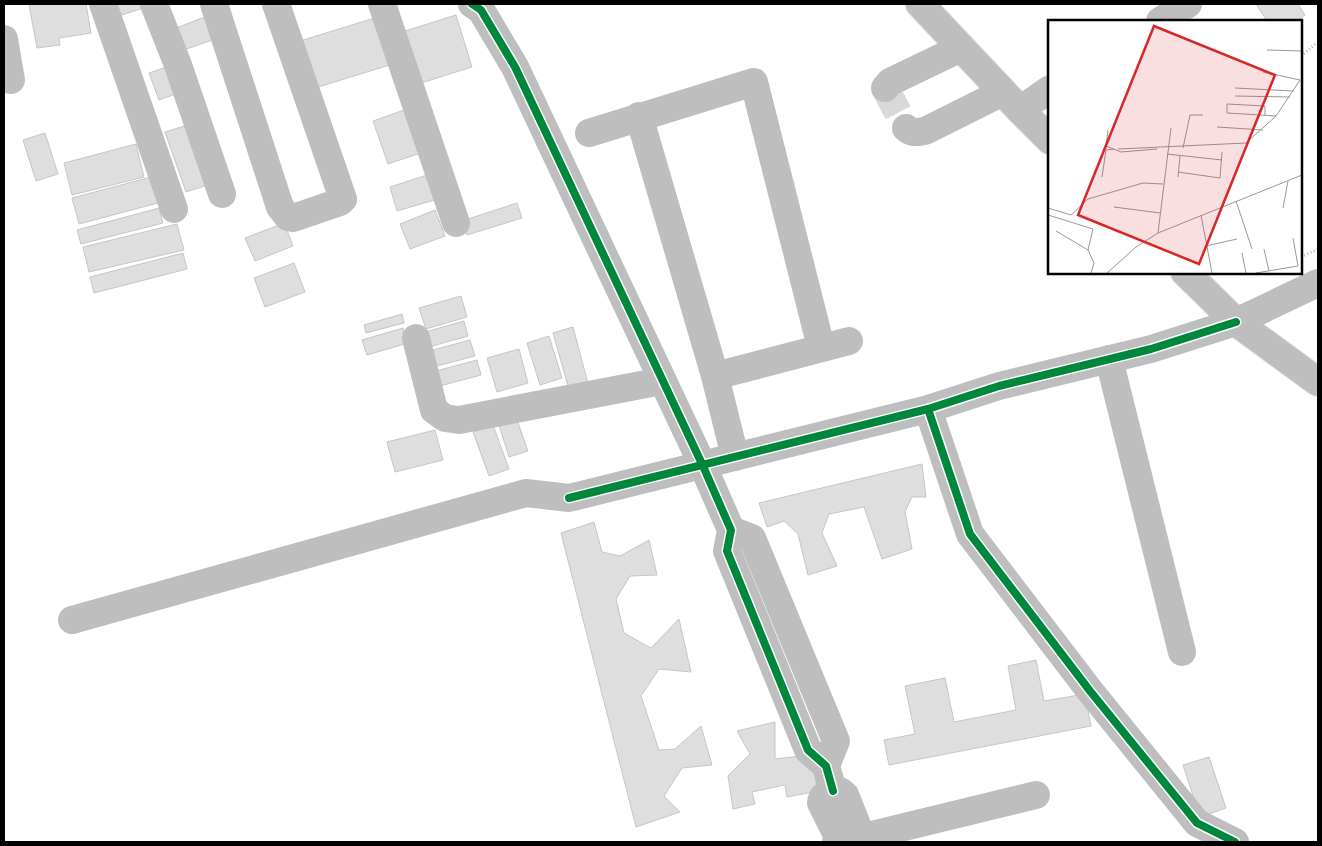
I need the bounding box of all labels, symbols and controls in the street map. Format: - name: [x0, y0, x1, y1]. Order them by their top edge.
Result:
- inset map: [1048, 20, 1302, 274]

